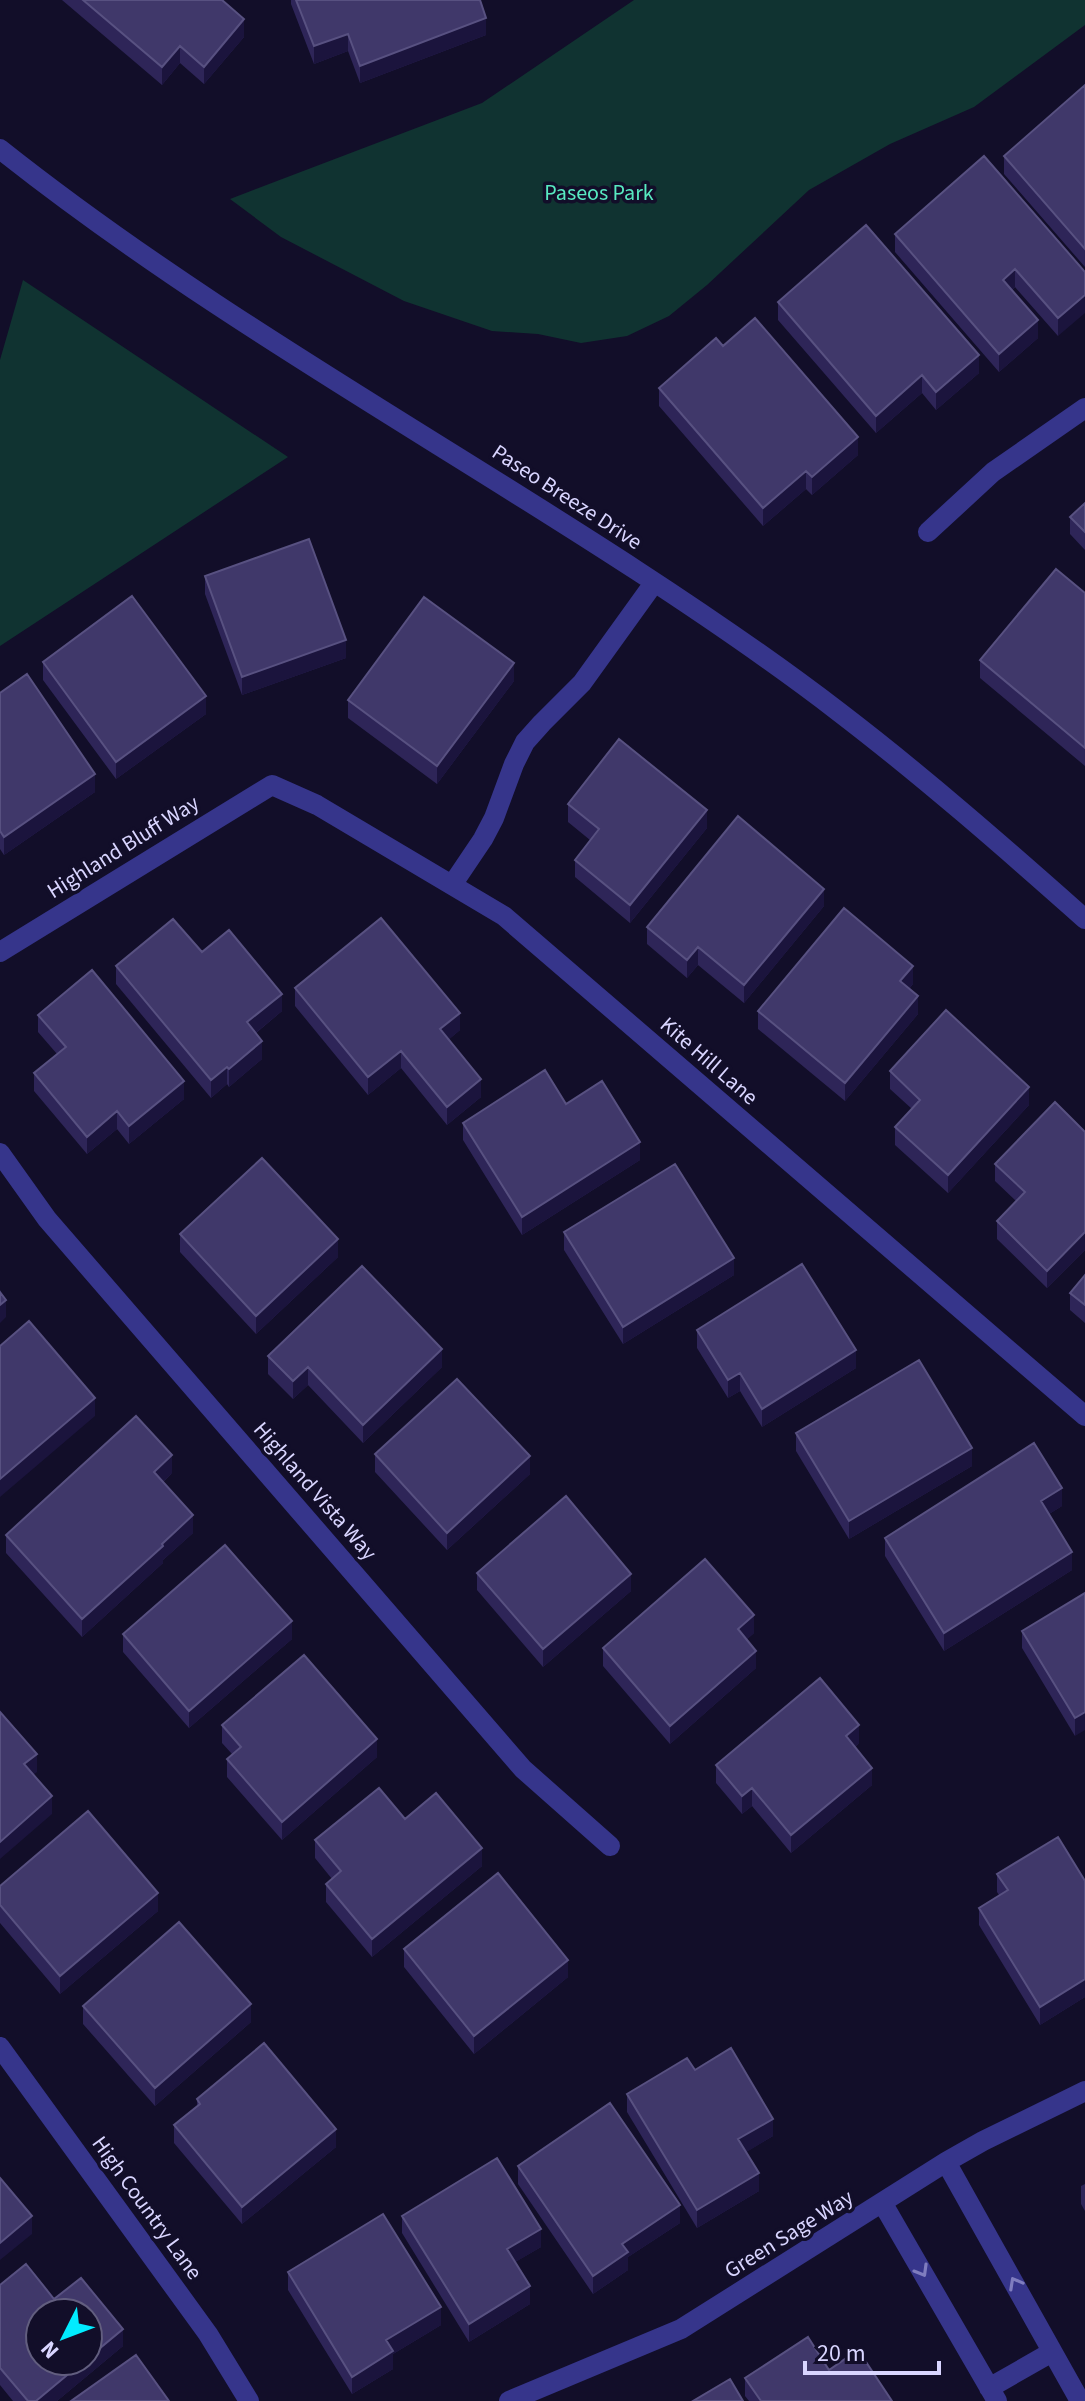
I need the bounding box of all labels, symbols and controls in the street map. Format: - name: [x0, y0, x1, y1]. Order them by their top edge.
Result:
- park label: Paseos Park: [544, 177, 654, 209]
- street label: Paseo Breeze Drive: [486, 436, 648, 558]
- street label: Highland Bluff Way: [41, 787, 206, 907]
- street label: Kite Hill Lane: [653, 1009, 765, 1113]
- street label: Highland Vista Way: [246, 1415, 385, 1568]
- street label: High Country Lane: [84, 2130, 210, 2287]
- street label: Green Sage Way: [718, 2181, 860, 2286]
- one-way arrow: [912, 2263, 928, 2277]
- one-way arrow: [1009, 2277, 1025, 2292]
- north arrow: [24, 2297, 104, 2377]
- scale bar: [805, 2325, 939, 2375]
- text: N: [33, 2334, 67, 2366]
- text: 20 m: [817, 2336, 866, 2371]

